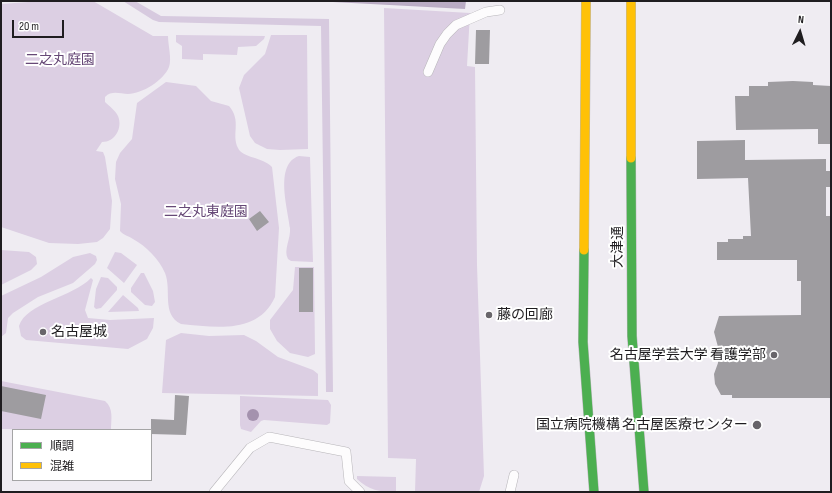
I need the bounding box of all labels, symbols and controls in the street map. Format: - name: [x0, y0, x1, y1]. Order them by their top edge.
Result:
- scale bar: [14, 12, 66, 38]
- north arrow: [780, 12, 820, 52]
- text: N: [798, 13, 805, 26]
- text: 20 m: [19, 19, 39, 34]
- park label: 二之丸庭園: [25, 52, 95, 68]
- park label: 二之丸東庭園: [164, 204, 248, 220]
- street label: 大津通: [610, 226, 626, 268]
- place label: 藤の回廊: [497, 307, 553, 323]
- marker: 藤の回廊: [484, 310, 494, 320]
- place label: 名古屋城: [51, 324, 107, 340]
- marker: 名古屋城: [38, 327, 48, 337]
- place label: 名古屋学芸大学 看護学部: [610, 347, 766, 363]
- marker: 名古屋学芸大学 看護学部: [769, 350, 779, 360]
- place label: 国立病院機構 名古屋医療センター: [536, 417, 748, 433]
- marker: 国立病院機構 名古屋医療センター: [751, 419, 763, 431]
- legend: [12, 429, 152, 481]
- text: 順調: [50, 439, 74, 454]
- text: 混雑: [50, 459, 74, 474]

